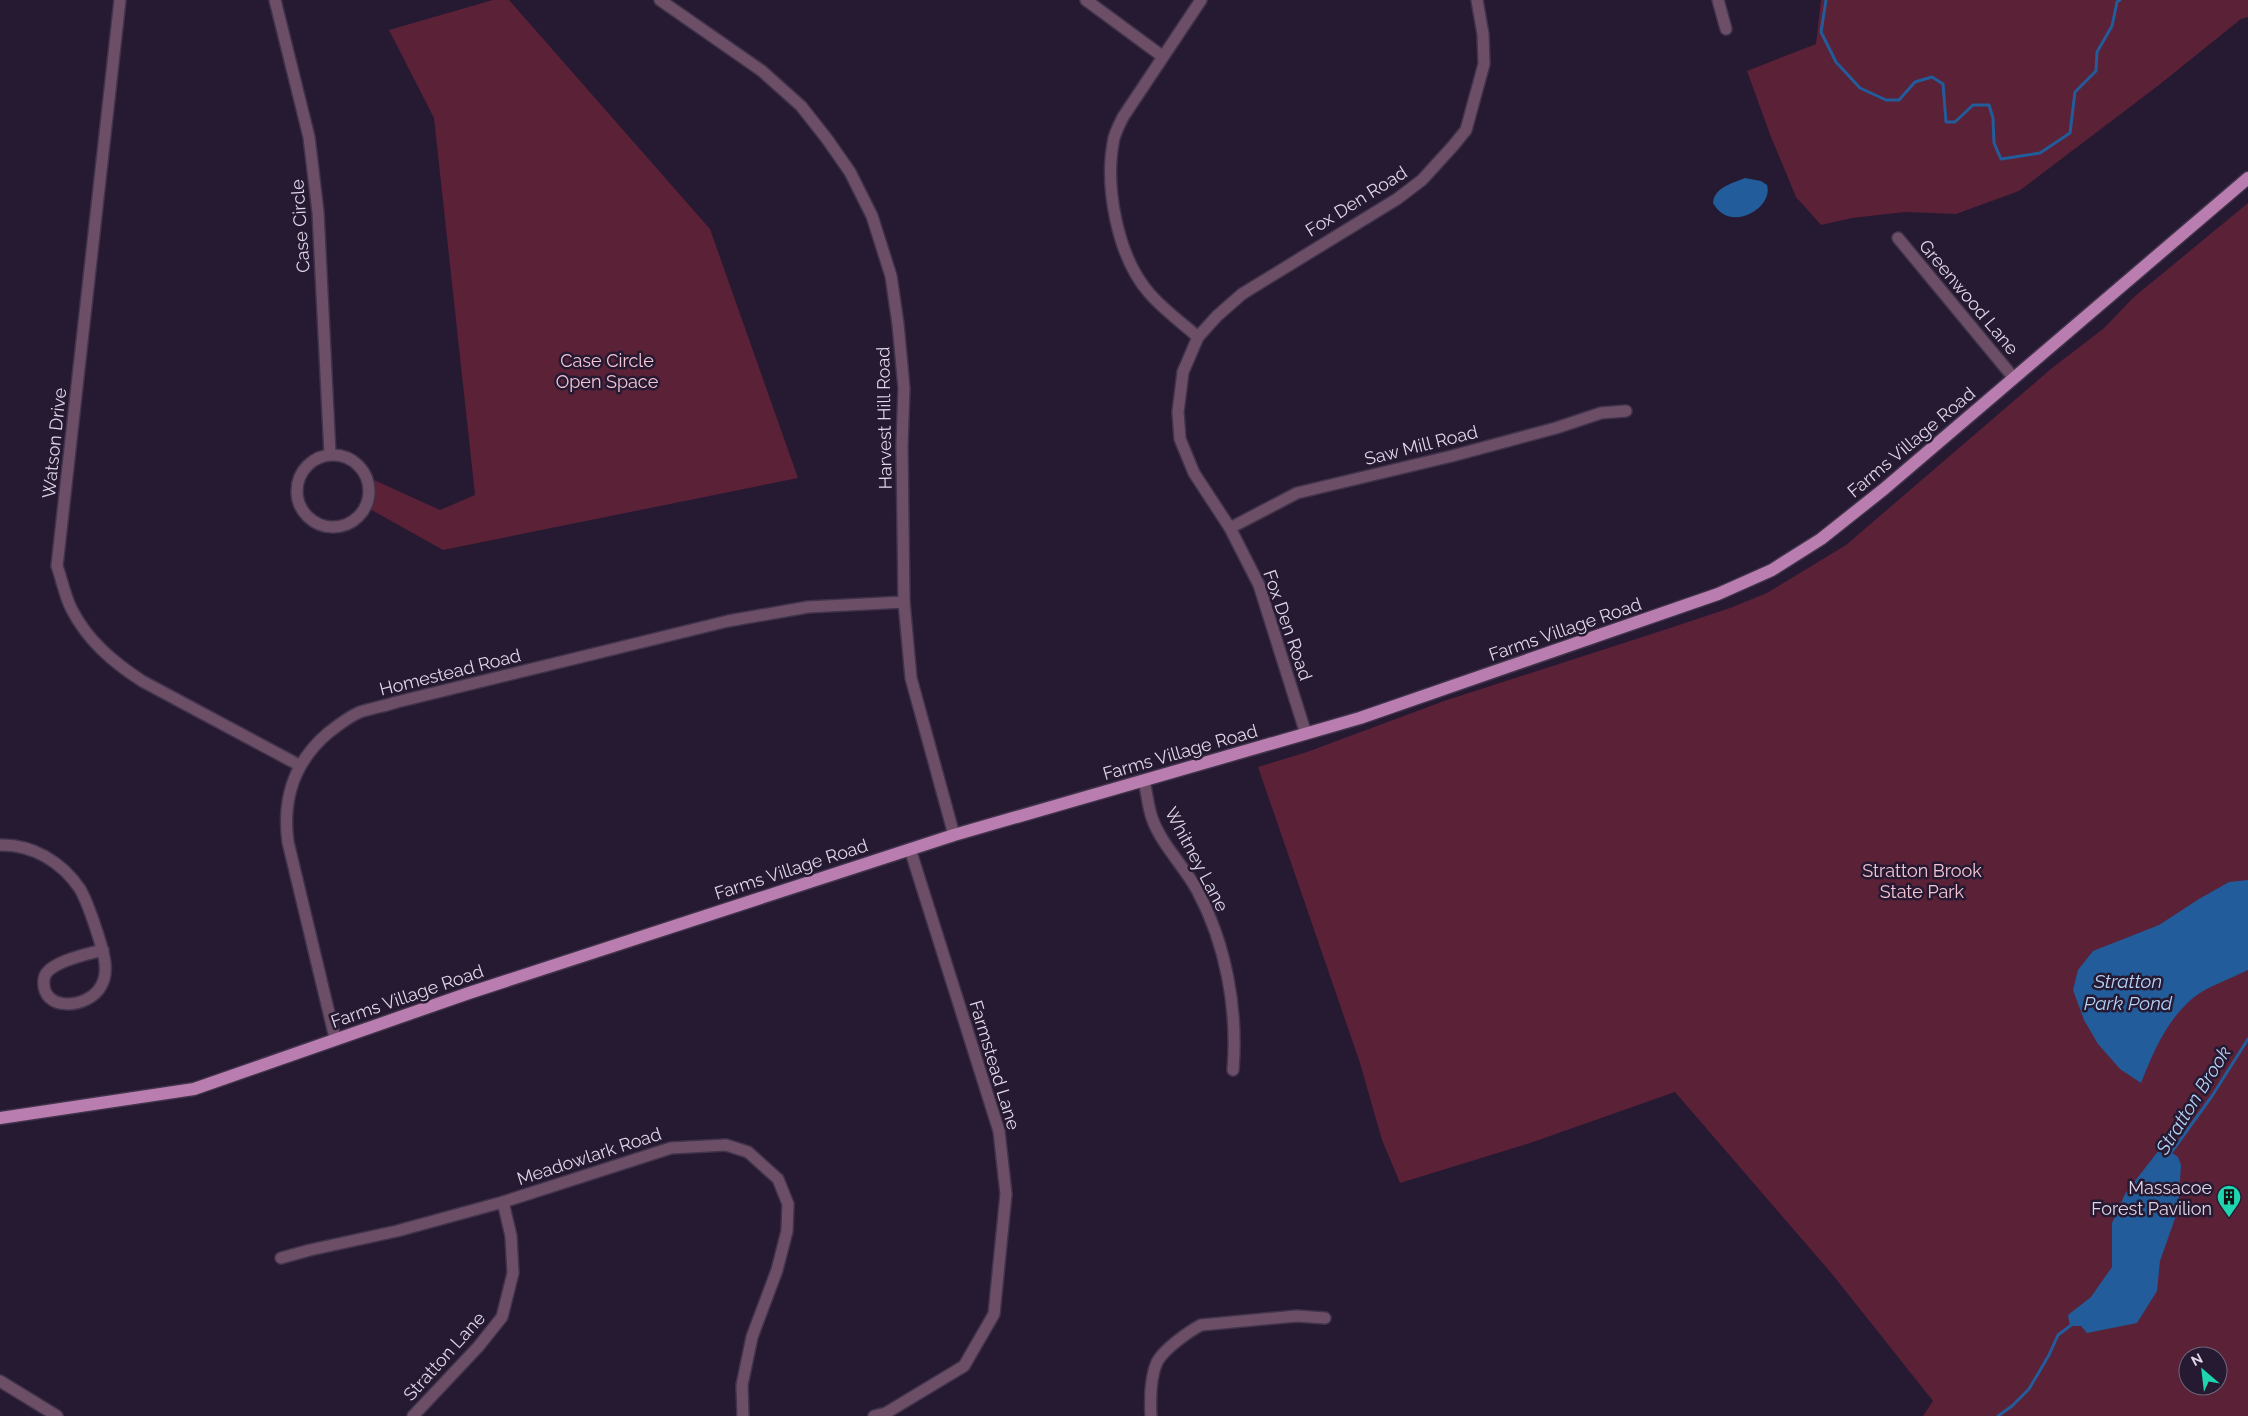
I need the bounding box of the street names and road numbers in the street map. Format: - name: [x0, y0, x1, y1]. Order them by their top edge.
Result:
- street label: Fox Den Road: [1301, 161, 1411, 241]
- street label: Case Circle: [286, 178, 314, 273]
- street label: Greenwood Lane: [1915, 235, 2023, 359]
- street label: Harvest Hill Road: [872, 346, 896, 490]
- street label: Farms Village Road: [1843, 383, 1979, 501]
- street label: Watson Drive: [38, 386, 70, 499]
- street label: Saw Mill Road: [1362, 421, 1480, 469]
- street label: Fox Den Road: [1259, 567, 1317, 683]
- street label: Farms Village Road: [1486, 593, 1644, 665]
- street label: Homestead Road: [377, 644, 523, 700]
- street label: Farms Village Road: [1100, 720, 1260, 784]
- street label: Whitney Lane: [1161, 803, 1234, 915]
- street label: Farms Village Road: [712, 834, 870, 904]
- street label: Farms Village Road: [328, 960, 486, 1032]
- street label: Farmstead Lane: [965, 998, 1025, 1133]
- street label: Meadowlark Road: [514, 1123, 664, 1189]
- street label: Stratton Lane: [399, 1307, 490, 1405]

